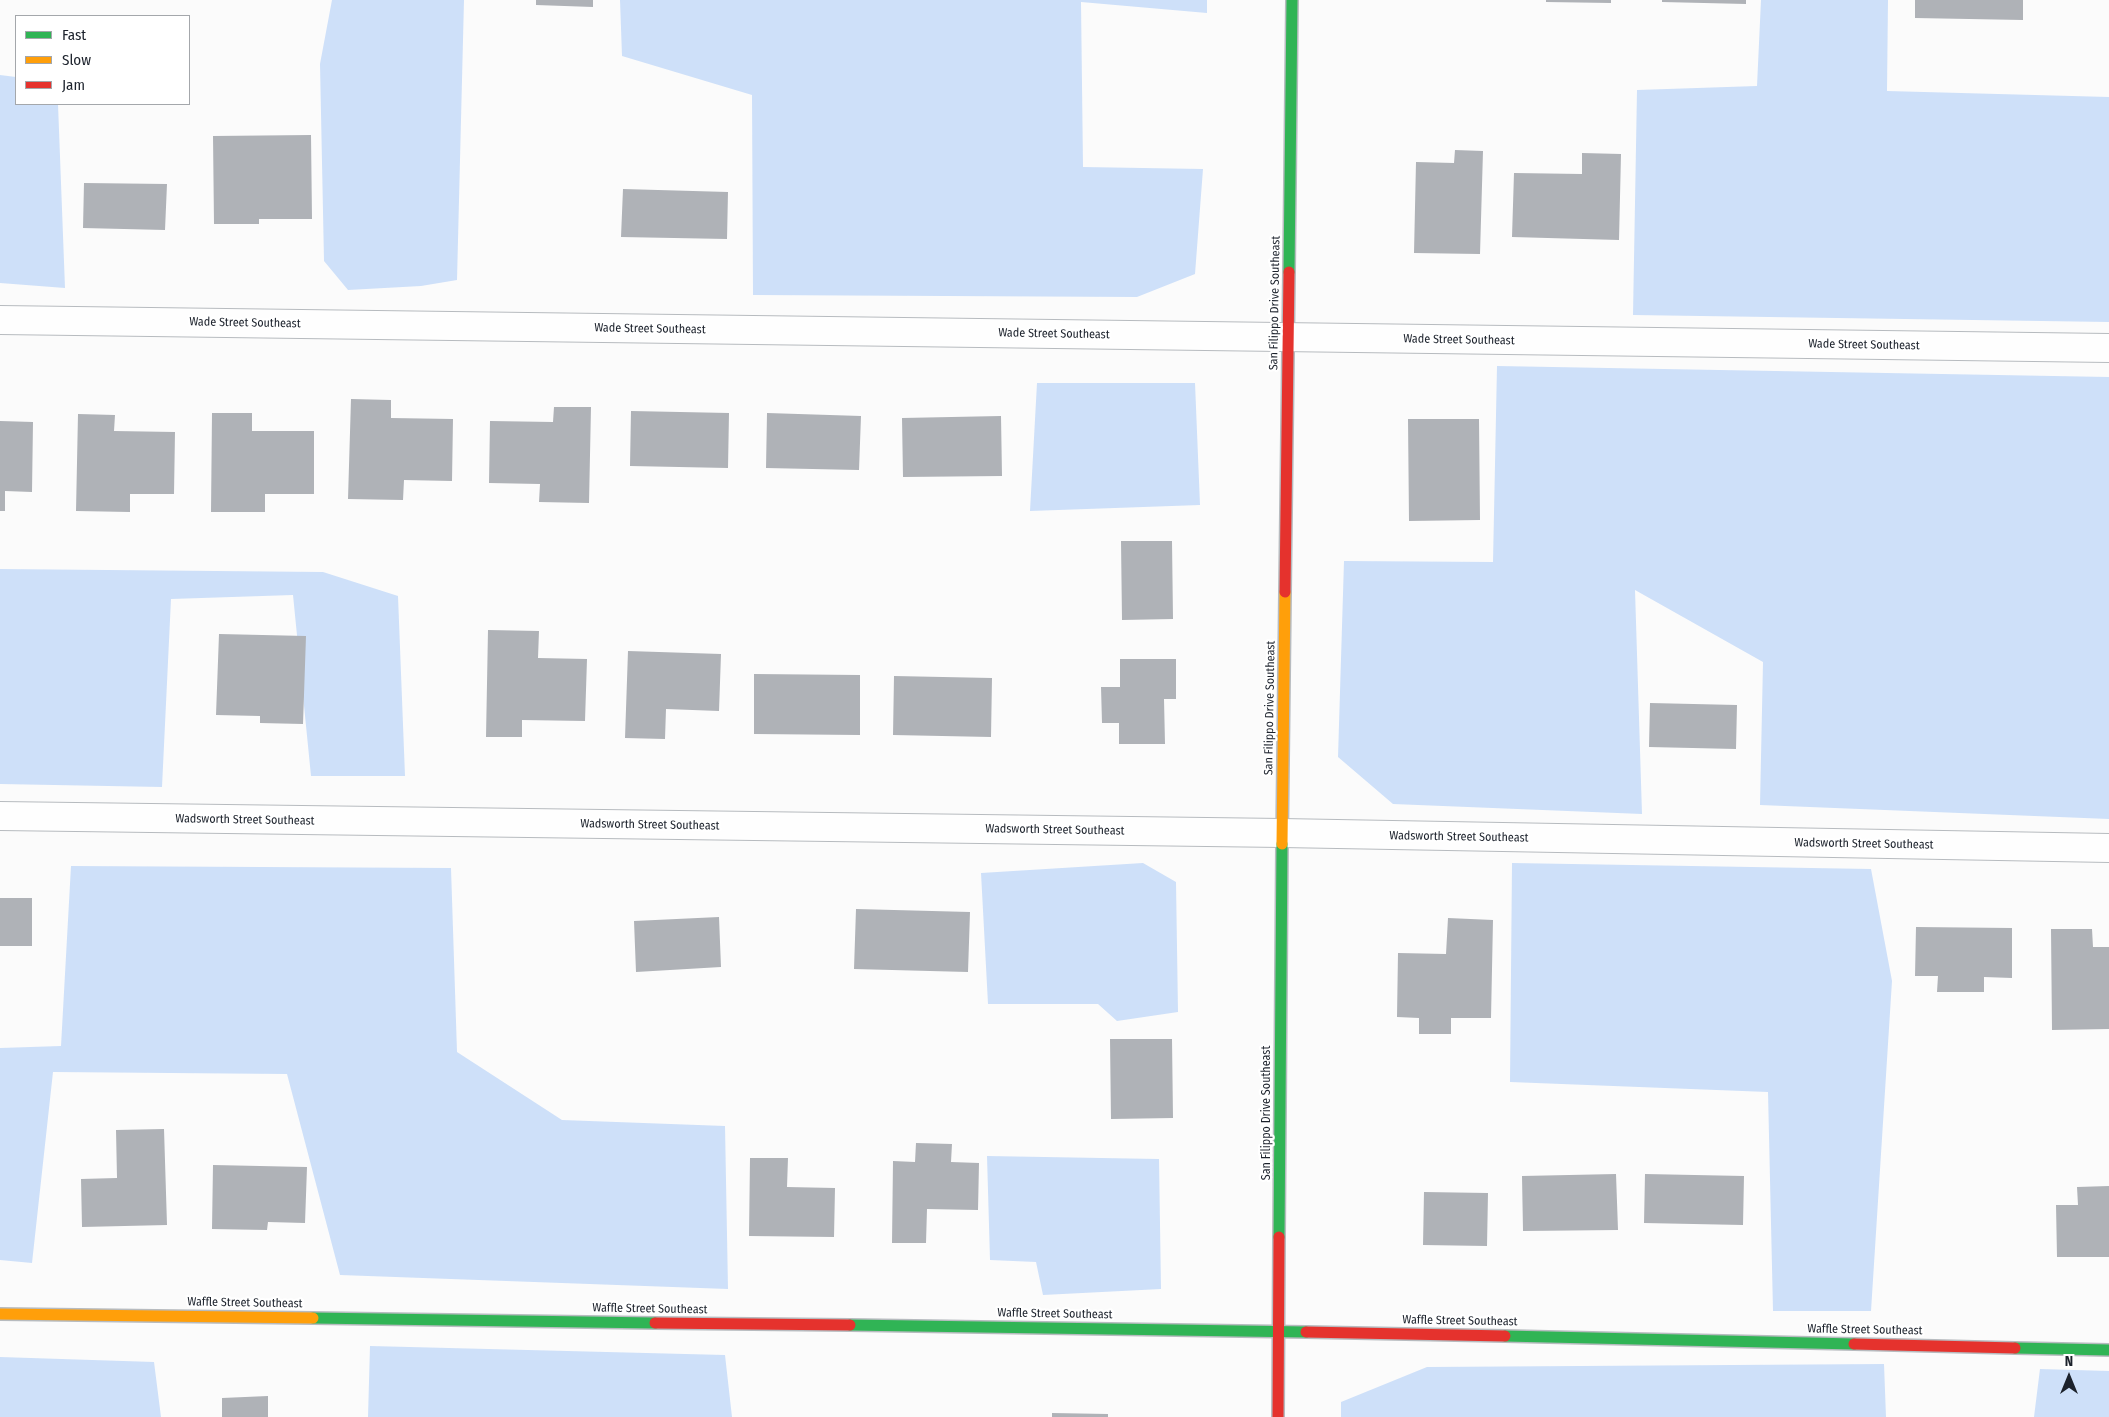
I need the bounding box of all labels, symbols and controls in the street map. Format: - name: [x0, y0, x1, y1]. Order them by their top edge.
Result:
- legend: [15, 15, 190, 105]
- text: Fast: [62, 26, 86, 44]
- text: Slow: [62, 51, 91, 69]
- text: Jam: [62, 76, 85, 94]
- street label: San Filippo Drive Southeast: [1267, 236, 1283, 370]
- street label: Wade Street Southeast: [189, 315, 301, 331]
- street label: Wade Street Southeast: [594, 321, 706, 337]
- street label: Wade Street Southeast: [998, 326, 1110, 342]
- street label: Wade Street Southeast: [1403, 332, 1515, 348]
- street label: Wade Street Southeast: [1808, 337, 1920, 353]
- street label: San Filippo Drive Southeast: [1262, 641, 1278, 775]
- street label: Wadsworth Street Southeast: [175, 812, 315, 828]
- street label: Wadsworth Street Southeast: [580, 817, 720, 833]
- street label: Wadsworth Street Southeast: [985, 822, 1125, 838]
- street label: Wadsworth Street Southeast: [1389, 829, 1529, 845]
- street label: Wadsworth Street Southeast: [1794, 836, 1934, 852]
- street label: San Filippo Drive Southeast: [1260, 1046, 1274, 1180]
- street label: Waffle Street Southeast: [187, 1295, 303, 1311]
- street label: Waffle Street Southeast: [592, 1301, 708, 1317]
- street label: Waffle Street Southeast: [997, 1306, 1113, 1322]
- street label: Waffle Street Southeast: [1402, 1313, 1518, 1329]
- street label: Waffle Street Southeast: [1807, 1322, 1923, 1338]
- north arrow: [2044, 1352, 2094, 1402]
- text: N: [2065, 1353, 2073, 1370]

